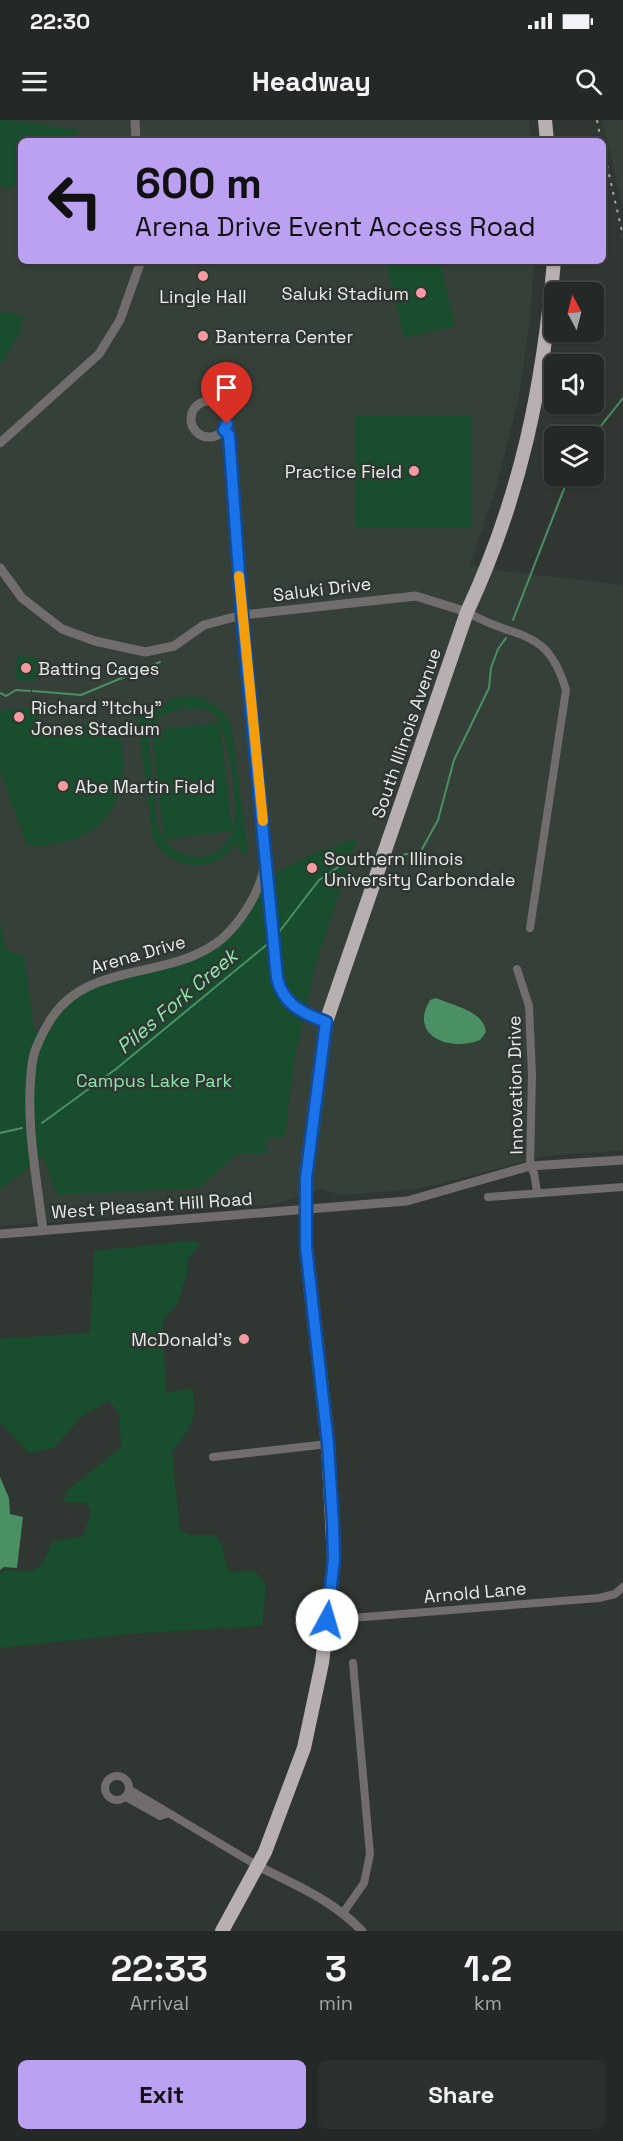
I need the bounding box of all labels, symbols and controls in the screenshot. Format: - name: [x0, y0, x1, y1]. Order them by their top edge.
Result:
- text: 22:30: [30, 7, 90, 35]
- text: Headway: [252, 64, 371, 99]
- icon: menu: [18, 65, 51, 98]
- icon: search: [572, 65, 605, 98]
- text: 600 m: [135, 157, 262, 210]
- icon: left: [36, 162, 114, 240]
- text: Arena Drive Event Access Road: [135, 209, 536, 244]
- marker: Lingle Hall: [196, 269, 210, 283]
- place label: Saluki Stadium: [282, 282, 409, 305]
- north arrow: [544, 282, 604, 342]
- map controls: [544, 282, 604, 486]
- place label: Lingle Hall: [159, 285, 247, 308]
- marker: Saluki Stadium: [414, 286, 428, 300]
- place label: Banterra Center: [215, 325, 353, 348]
- marker: Banterra Center: [196, 329, 210, 343]
- button: sound: [544, 354, 604, 414]
- pin: [201, 362, 252, 424]
- icon: arrive: [210, 371, 243, 404]
- button: layers: [544, 426, 604, 486]
- place label: Practice Field: [285, 460, 402, 483]
- marker: Practice Field: [407, 464, 421, 478]
- street label: Saluki Drive: [272, 572, 372, 606]
- street label: South Illinois Avenue: [366, 645, 446, 821]
- place label: Batting Cages: [38, 657, 159, 680]
- marker: Batting Cages: [19, 661, 33, 675]
- place label: Richard "Itchy" Jones Stadium: [31, 696, 162, 740]
- marker: Richard "Itchy" Jones Stadium: [12, 710, 26, 724]
- place label: Abe Martin Field: [75, 775, 215, 798]
- marker: Abe Martin Field: [56, 779, 70, 793]
- place label: Southern Illinois University Carbondale: [324, 847, 515, 891]
- marker: Southern Illinois University Carbondale: [305, 861, 319, 875]
- street label: Arena Drive: [88, 929, 188, 979]
- water label: Piles Fork Creek: [111, 941, 245, 1059]
- street label: Innovation Drive: [502, 1015, 528, 1155]
- park label: Campus Lake Park: [76, 1069, 232, 1092]
- street label: West Pleasant Hill Road: [51, 1186, 253, 1224]
- place label: McDonald's: [131, 1328, 232, 1351]
- marker: McDonald's: [237, 1332, 251, 1346]
- street label: Arnold Lane: [423, 1576, 527, 1608]
- position arrow: [295, 1588, 359, 1652]
- text: 22:33: [111, 1946, 208, 1992]
- text: 3: [325, 1946, 347, 1992]
- text: 1.2: [464, 1946, 512, 1992]
- text: Arrival: [130, 1990, 189, 2016]
- text: min: [319, 1990, 353, 2016]
- text: km: [474, 1990, 502, 2016]
- button: Exit: [18, 2060, 306, 2129]
- button: Share: [318, 2060, 605, 2129]

